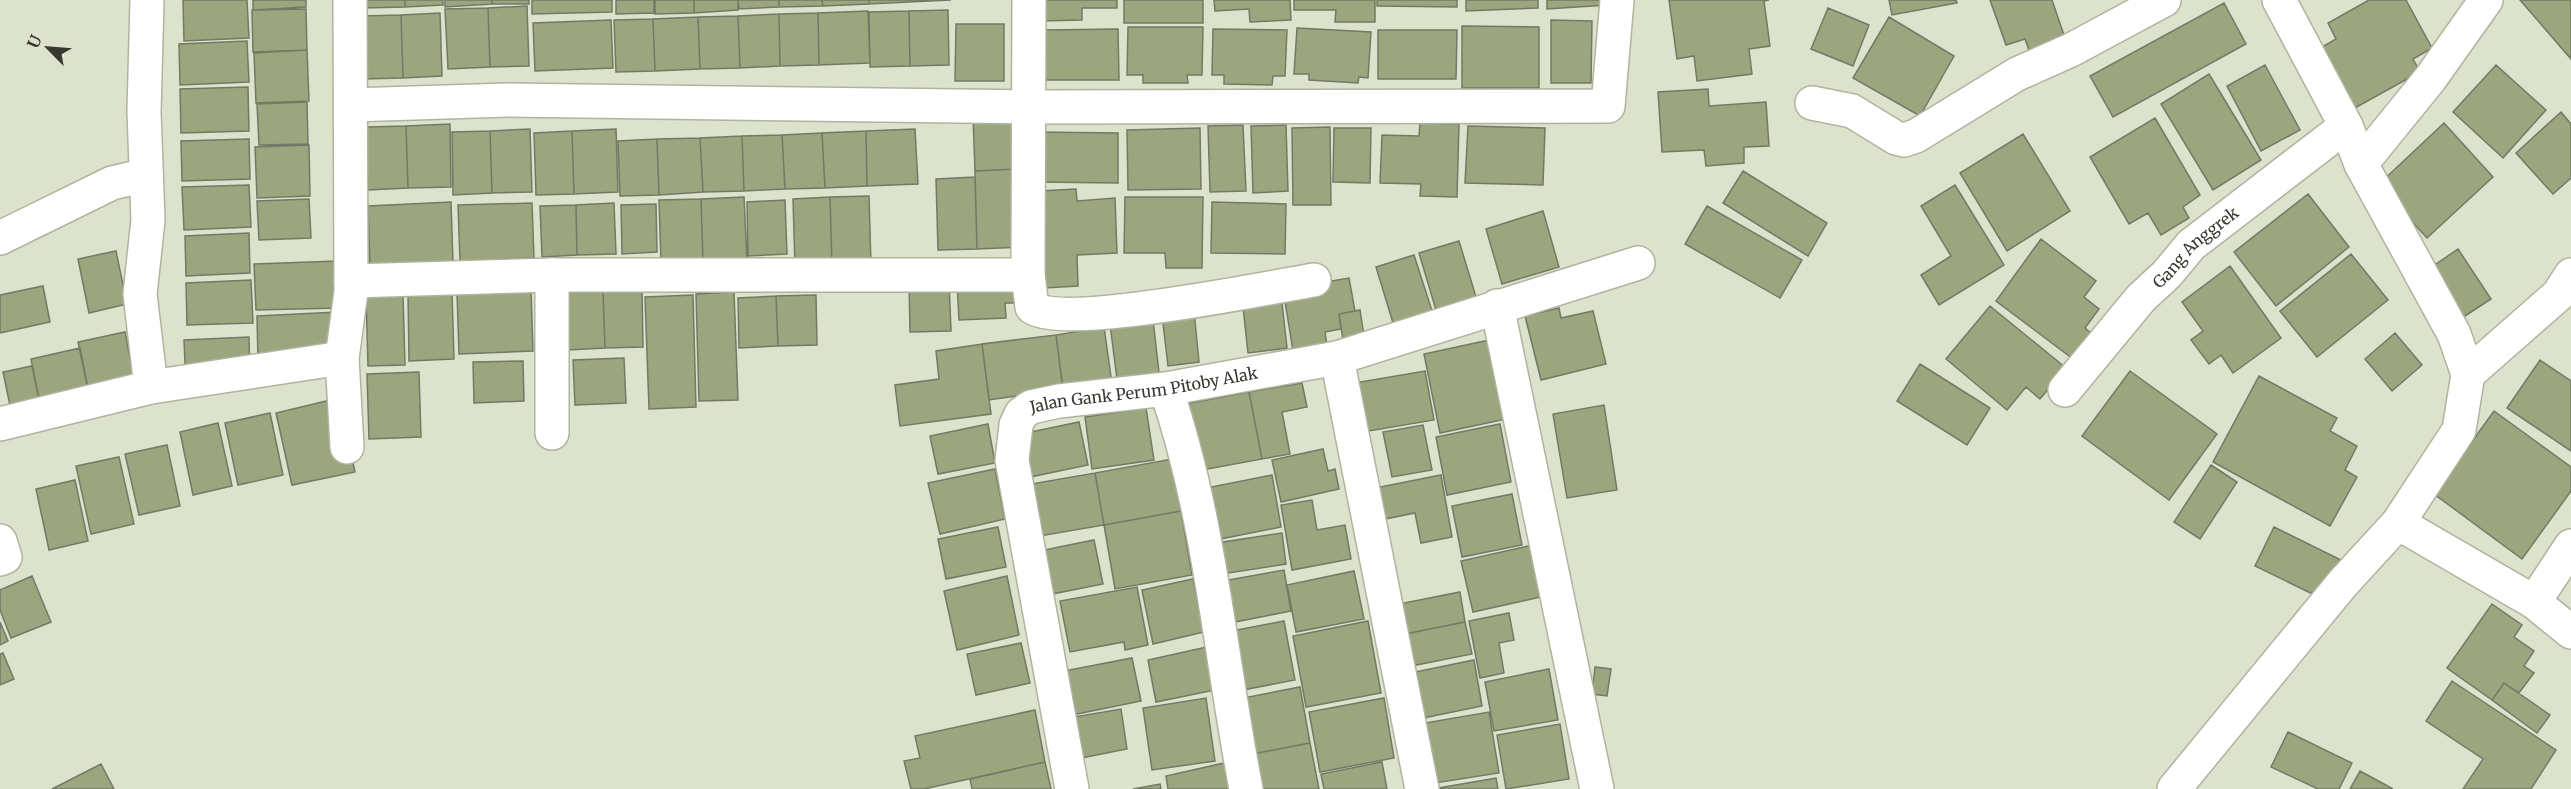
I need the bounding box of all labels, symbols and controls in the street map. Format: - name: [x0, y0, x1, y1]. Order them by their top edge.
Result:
- north arrow: [18, 18, 78, 78]
- text: U: [23, 32, 46, 51]
- street label: Gang Anggrek: [2148, 202, 2243, 292]
- street label: Jalan Gank Perum Pitoby Alak: [1027, 362, 1260, 417]

